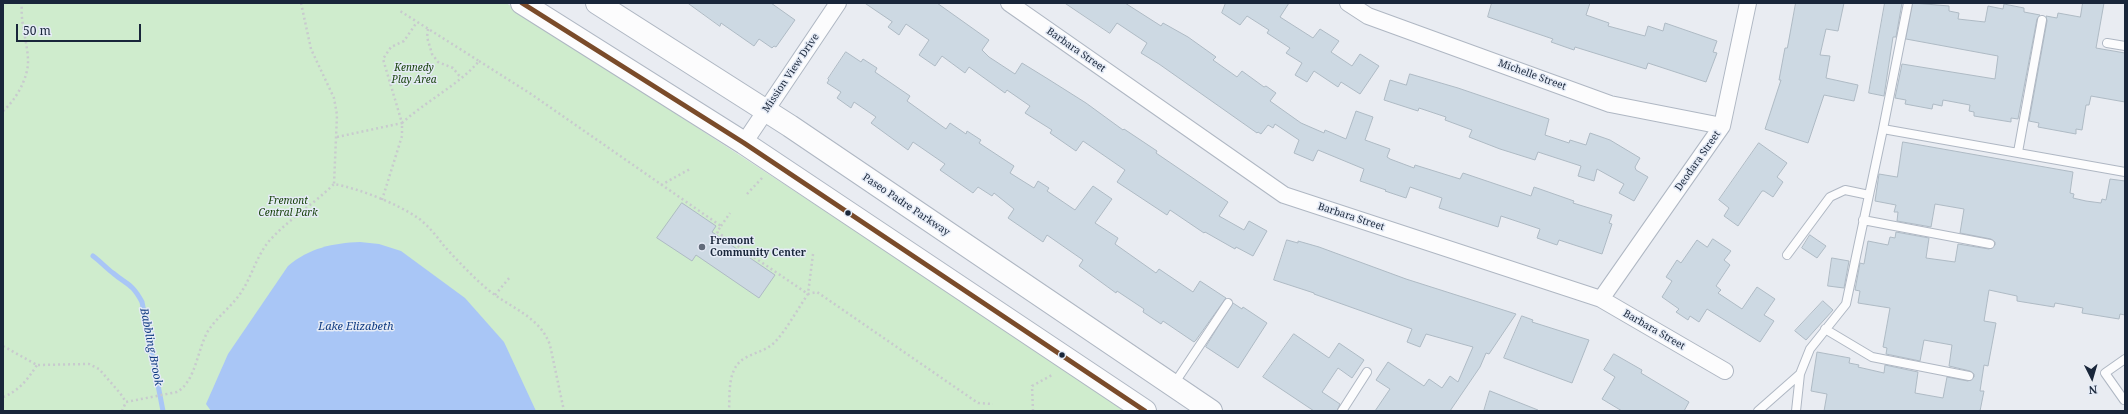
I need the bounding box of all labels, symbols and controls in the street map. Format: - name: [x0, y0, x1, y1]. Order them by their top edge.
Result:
- scale bar: [18, 16, 143, 42]
- text: 50 m: [23, 22, 51, 39]
- street label: Barbara Street: [1044, 25, 1108, 75]
- street label: Mission View Drive: [760, 31, 822, 115]
- street label: Michelle Street: [1496, 57, 1568, 93]
- park label: Kennedy Play Area: [392, 62, 436, 86]
- street label: Deodara Street: [1673, 129, 1723, 193]
- street label: Paseo Padre Parkway: [860, 171, 952, 239]
- park label: Fremont Central Park: [258, 195, 318, 218]
- street label: Barbara Street: [1316, 201, 1386, 233]
- unlabelled marker: [843, 208, 853, 218]
- place label: Fremont Community Center: [710, 235, 806, 258]
- marker: Fremont Community Center: [697, 242, 707, 252]
- water label: Babbling Brook: [137, 307, 165, 387]
- street label: Barbara Street: [1621, 307, 1687, 353]
- water label: Lake Elizabeth: [318, 320, 394, 334]
- unlabelled marker: [1057, 350, 1067, 360]
- north arrow: [2072, 358, 2112, 398]
- text: N: [2088, 383, 2098, 398]

